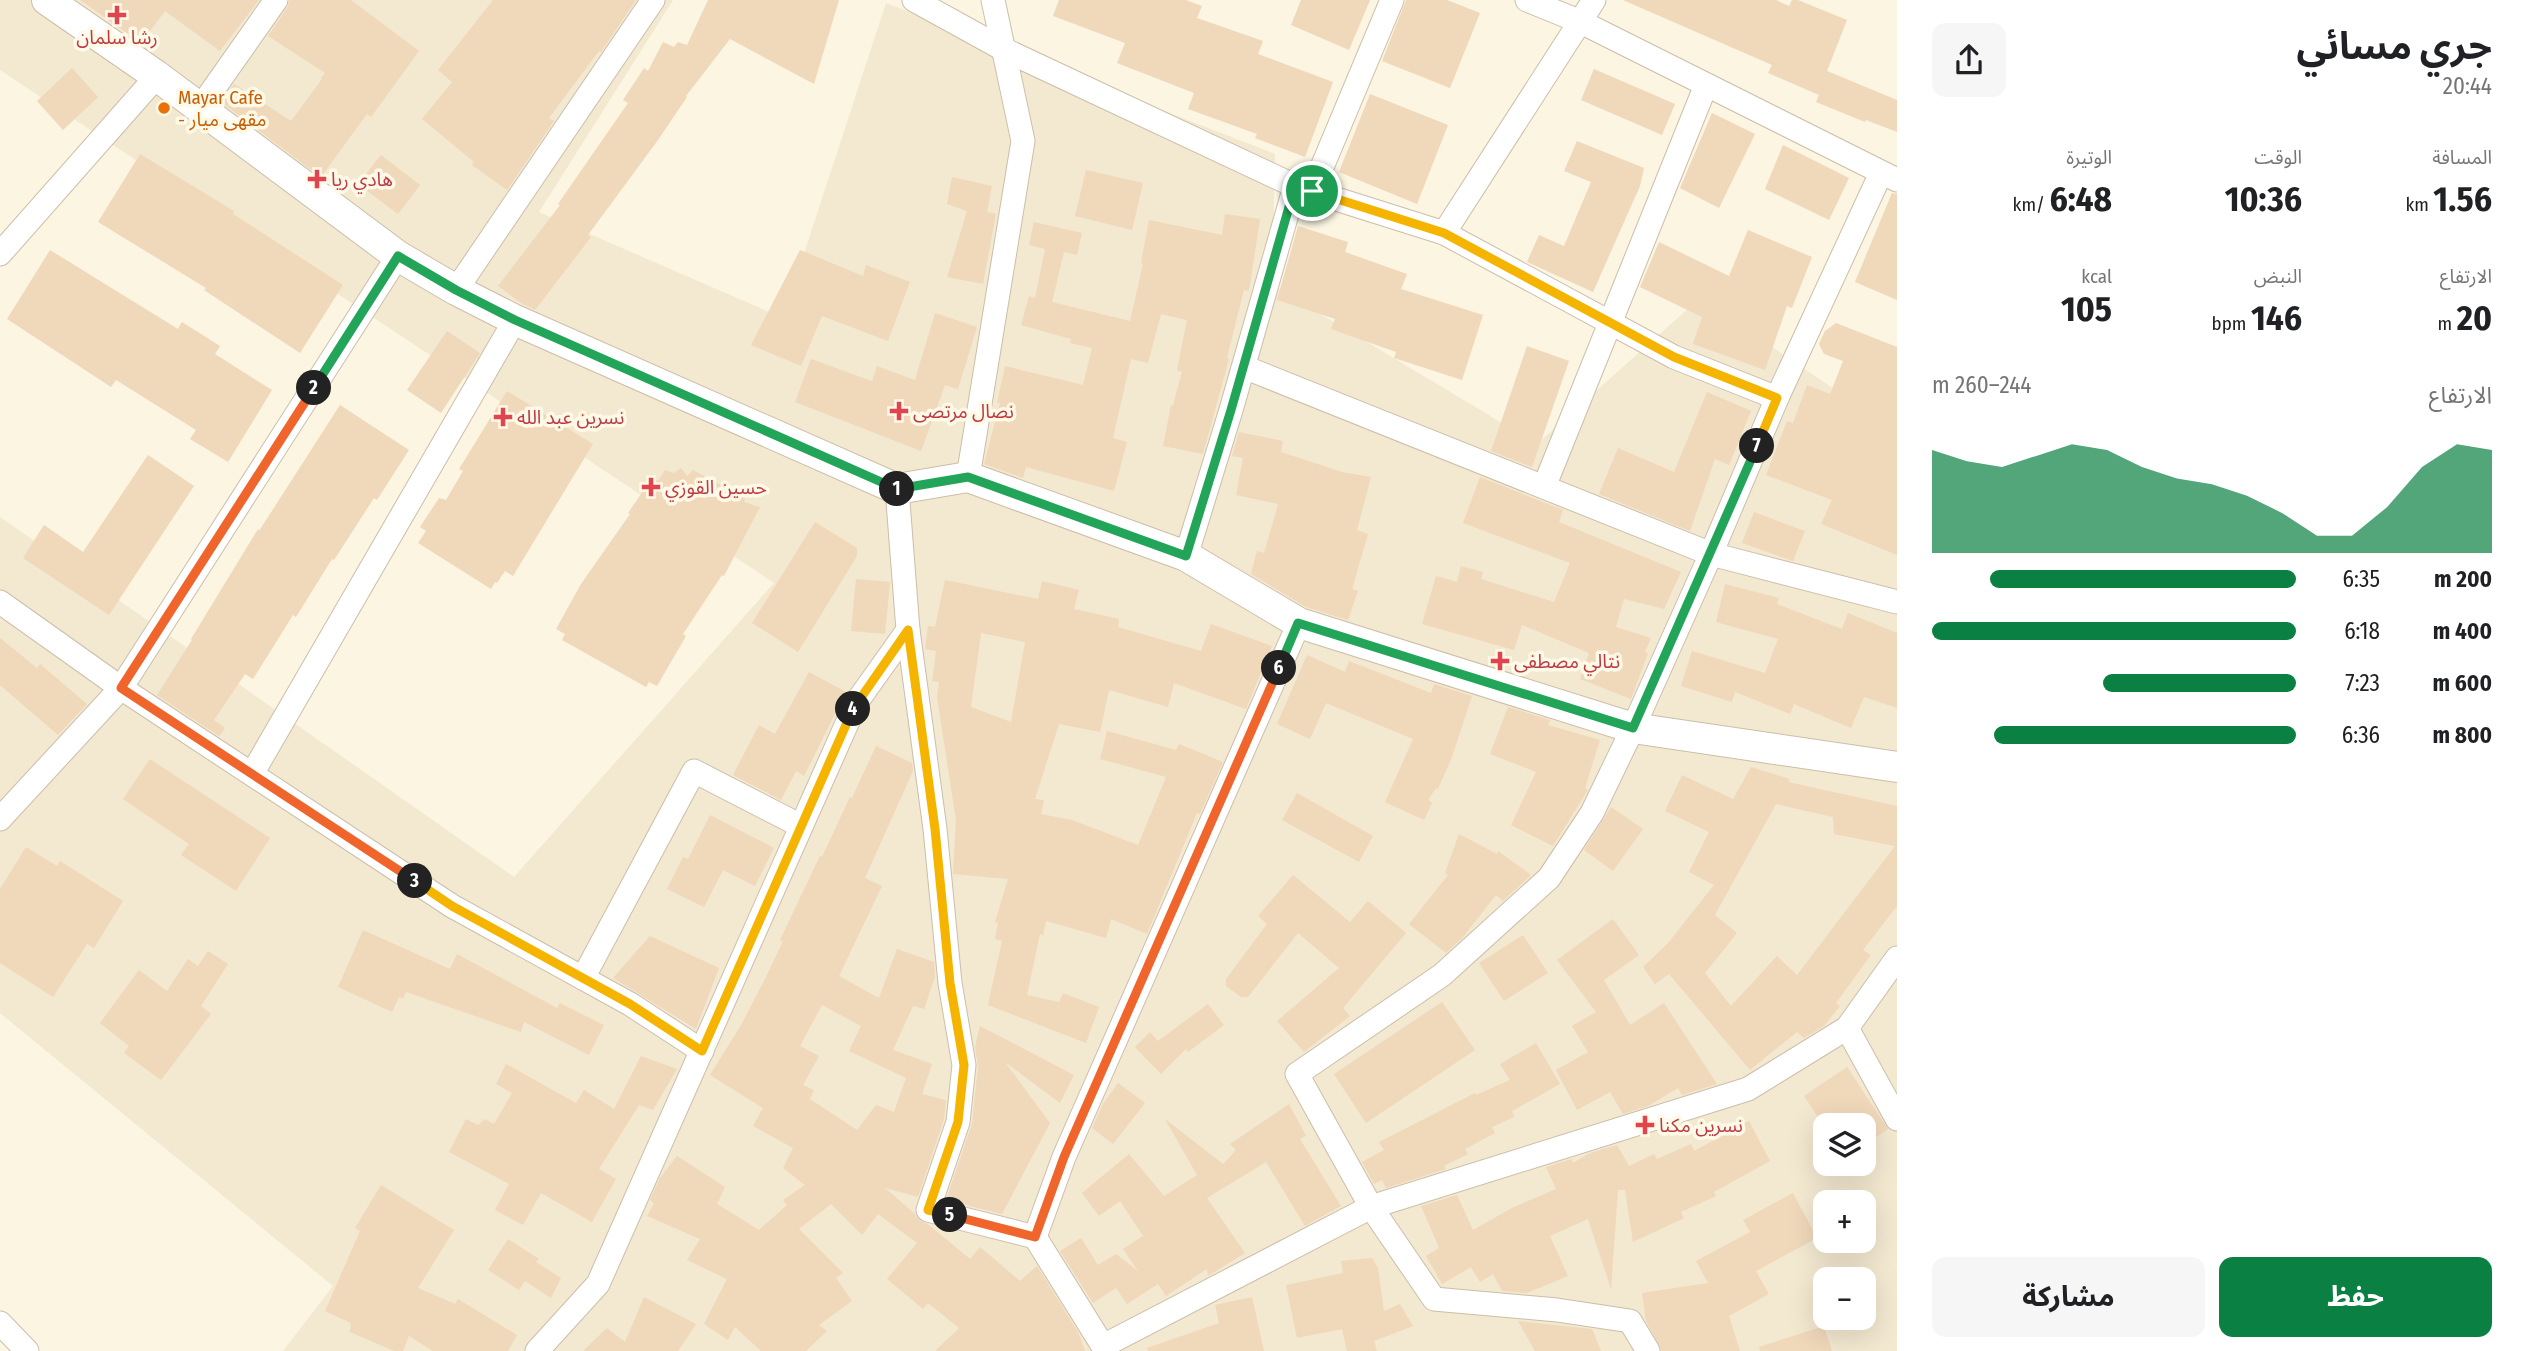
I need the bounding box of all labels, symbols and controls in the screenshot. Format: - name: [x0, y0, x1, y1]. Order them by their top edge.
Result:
- marker: رشا سلمان: [109, 7, 125, 23]
- button: share: [1932, 23, 2006, 97]
- text: جري مسائي: [2297, 23, 2492, 69]
- place label: رشا سلمان: [76, 26, 158, 49]
- text: 20:44: [2443, 72, 2492, 100]
- place label: Mayar Cafe - مقهى ميار: [178, 86, 267, 131]
- marker: Mayar Cafe - مقهى ميار: [156, 100, 172, 116]
- text: الوتيرة: [2066, 146, 2112, 169]
- text: الوقت: [2254, 146, 2302, 169]
- text: المسافة: [2432, 146, 2492, 169]
- pin: [1282, 161, 1342, 221]
- place label: هادي ريا: [331, 168, 393, 194]
- marker: هادي ريا: [309, 171, 325, 187]
- icon: arrive: [1293, 172, 1331, 210]
- text: 6:48: [2049, 178, 2112, 220]
- text: 10:36: [2225, 178, 2302, 220]
- text: 1.56: [2433, 178, 2492, 220]
- text: /km: [2013, 193, 2049, 216]
- text: km: [2405, 193, 2433, 216]
- text: kcal: [2081, 265, 2112, 288]
- text: النبض: [2254, 265, 2302, 288]
- text: الارتفاع: [2440, 265, 2492, 288]
- text: 105: [2061, 288, 2112, 330]
- text: 146: [2251, 297, 2302, 339]
- text: 20: [2457, 297, 2492, 339]
- text: bpm: [2212, 312, 2251, 335]
- text: m: [2438, 312, 2457, 335]
- pin: 2: [296, 370, 332, 406]
- text: 244–260 m: [1932, 371, 2032, 399]
- text: 2: [309, 376, 318, 399]
- text: الارتفاع: [2429, 381, 2492, 409]
- place label: نصال مرتصى: [913, 400, 1014, 423]
- marker: نصال مرتصى: [891, 403, 907, 419]
- place label: نسرين عبد الله: [517, 406, 624, 429]
- marker: نسرين عبد الله: [495, 409, 511, 425]
- pin: 7: [1740, 428, 1774, 464]
- text: 7: [1752, 434, 1761, 457]
- pin: 1: [880, 472, 914, 506]
- place label: حسين القوزي: [665, 476, 767, 502]
- text: 1: [892, 477, 901, 500]
- marker: حسين القوزي: [643, 479, 659, 495]
- text: 6:35: [2343, 565, 2380, 593]
- text: 200 m: [2434, 565, 2492, 593]
- text: 6:18: [2344, 617, 2380, 645]
- text: 400 m: [2433, 617, 2492, 645]
- pin: 6: [1262, 650, 1296, 686]
- place label: نتالي مصطفى: [1514, 650, 1620, 676]
- marker: نتالي مصطفى: [1492, 653, 1508, 669]
- text: 6: [1274, 656, 1283, 679]
- text: 7:23: [2345, 669, 2380, 697]
- text: 600 m: [2432, 669, 2492, 697]
- pin: 4: [836, 692, 870, 726]
- text: 4: [848, 697, 857, 720]
- text: 6:36: [2342, 721, 2380, 749]
- text: 800 m: [2432, 721, 2492, 749]
- pin: 3: [398, 864, 432, 898]
- text: 3: [410, 869, 419, 892]
- map controls: [1813, 1113, 1876, 1330]
- button: layers: [1813, 1113, 1876, 1176]
- place label: نسرين مكنا: [1659, 1114, 1743, 1137]
- marker: نسرين مكنا: [1637, 1117, 1653, 1133]
- button: +: [1813, 1190, 1876, 1253]
- pin: 5: [932, 1198, 968, 1232]
- text: 5: [945, 1203, 954, 1226]
- button: مشاركة: [1932, 1257, 2205, 1337]
- button: حفظ: [2219, 1257, 2492, 1337]
- button: −: [1813, 1267, 1876, 1330]

